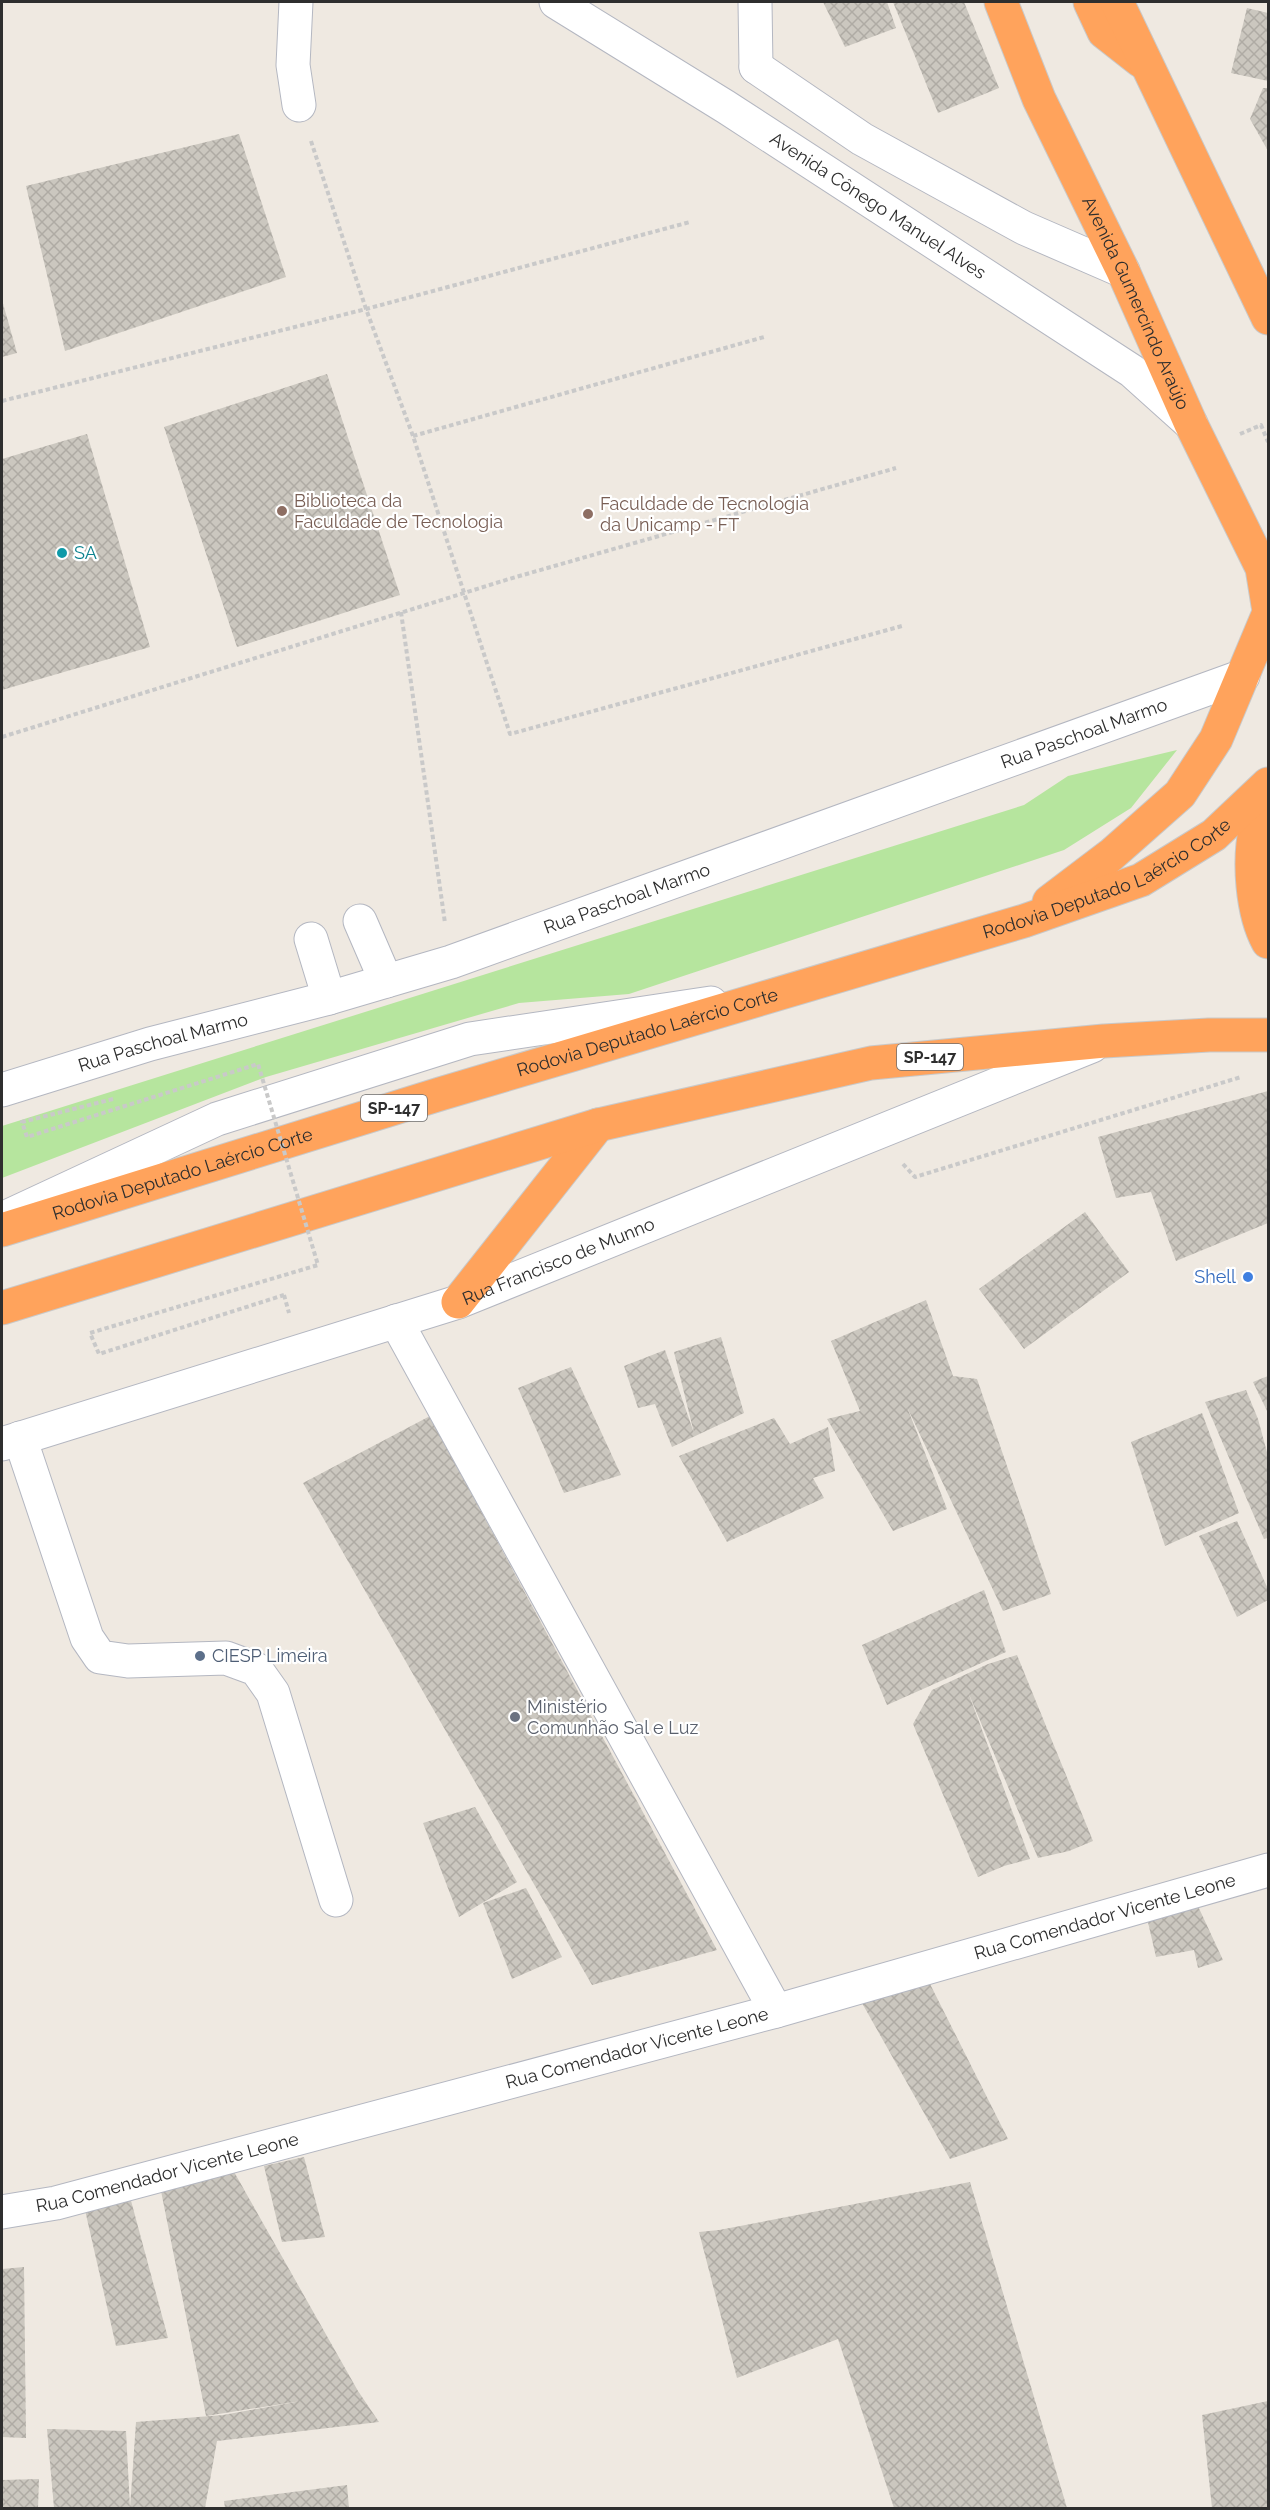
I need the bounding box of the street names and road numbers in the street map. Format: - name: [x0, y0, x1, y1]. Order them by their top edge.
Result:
- street label: Avenida Cônego Manuel Alves: [766, 128, 990, 283]
- street label: Avenida Gumercindo Araújo: [1078, 193, 1194, 413]
- street label: Rua Paschoal Marmo: [998, 693, 1170, 773]
- street label: Rodovia Deputado Laércio Corte: [980, 814, 1235, 943]
- street label: Rua Paschoal Marmo: [541, 858, 713, 938]
- street label: Rodovia Deputado Laércio Corte: [514, 983, 781, 1081]
- street label: Rua Paschoal Marmo: [75, 1008, 250, 1076]
- road number: SP-147: [897, 1044, 963, 1070]
- road number: SP-147: [361, 1095, 427, 1121]
- street label: Rodovia Deputado Laércio Corte: [50, 1123, 315, 1224]
- street label: Rua Francisco de Munno: [459, 1213, 658, 1309]
- street label: Rua Comendador Vicente Leone: [972, 1869, 1238, 1964]
- street label: Rua Comendador Vicente Leone: [503, 2002, 771, 2093]
- street label: Rua Comendador Vicente Leone: [34, 2128, 301, 2216]

